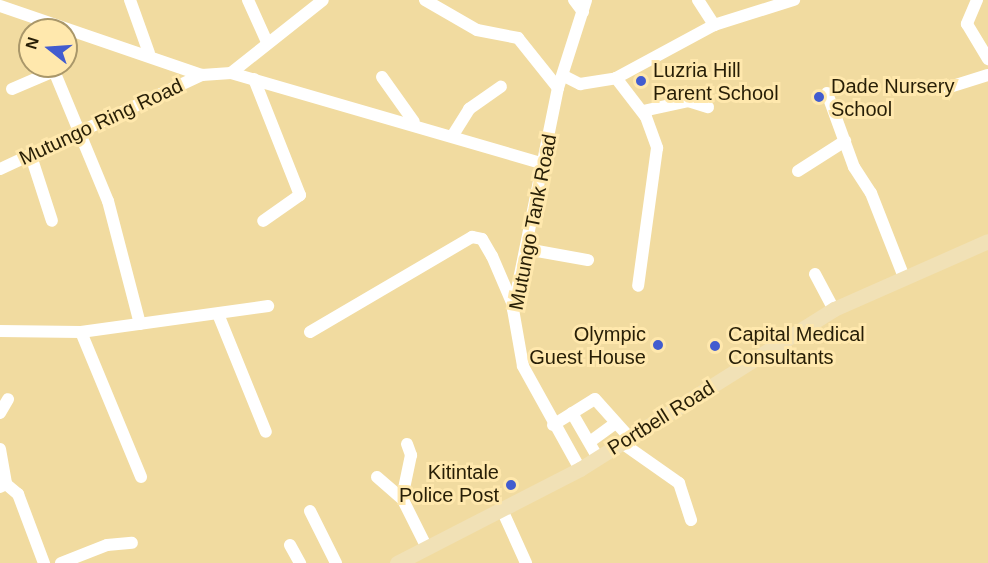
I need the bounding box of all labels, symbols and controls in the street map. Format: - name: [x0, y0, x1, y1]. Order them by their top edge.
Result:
- north arrow: [18, 18, 78, 78]
- text: N: [22, 35, 42, 51]
- place label: Luzria Hill Parent School: [653, 58, 779, 105]
- street label: Mutungo Ring Road: [15, 74, 187, 170]
- marker: Luzria Hill Parent School: [634, 74, 648, 88]
- place label: Dade Nursery School: [831, 74, 954, 121]
- marker: Dade Nursery School: [812, 90, 826, 104]
- street label: Mutungo Tank Road: [504, 132, 562, 312]
- place label: Olympic Guest House: [529, 322, 646, 369]
- place label: Capital Medical Consultants: [728, 322, 865, 369]
- marker: Capital Medical Consultants: [706, 337, 724, 355]
- marker: Olympic Guest House: [651, 338, 665, 352]
- street label: Portbell Road: [603, 376, 719, 460]
- place label: Kitintale Police Post: [399, 461, 499, 508]
- marker: Kitintale Police Post: [504, 478, 518, 492]

